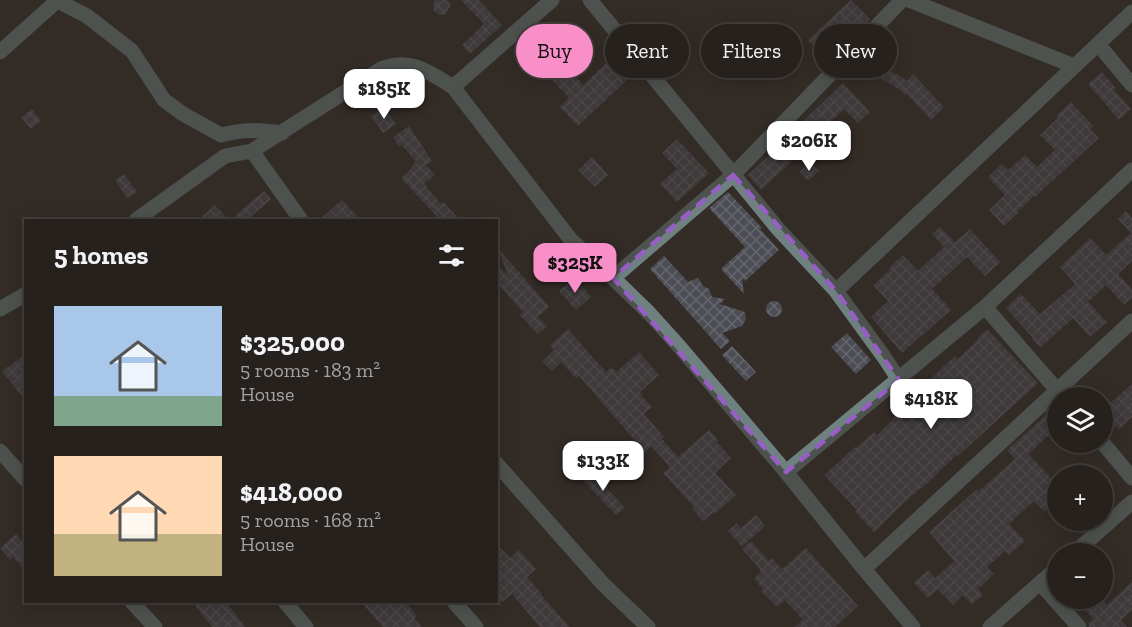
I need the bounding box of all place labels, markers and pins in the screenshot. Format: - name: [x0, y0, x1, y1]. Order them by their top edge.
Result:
- pin: $185K: [342, 69, 426, 120]
- pin: $206K: [767, 121, 851, 172]
- pin: $325K: [533, 243, 617, 294]
- pin: $418K: [889, 379, 973, 430]
- pin: $133K: [561, 441, 645, 492]

